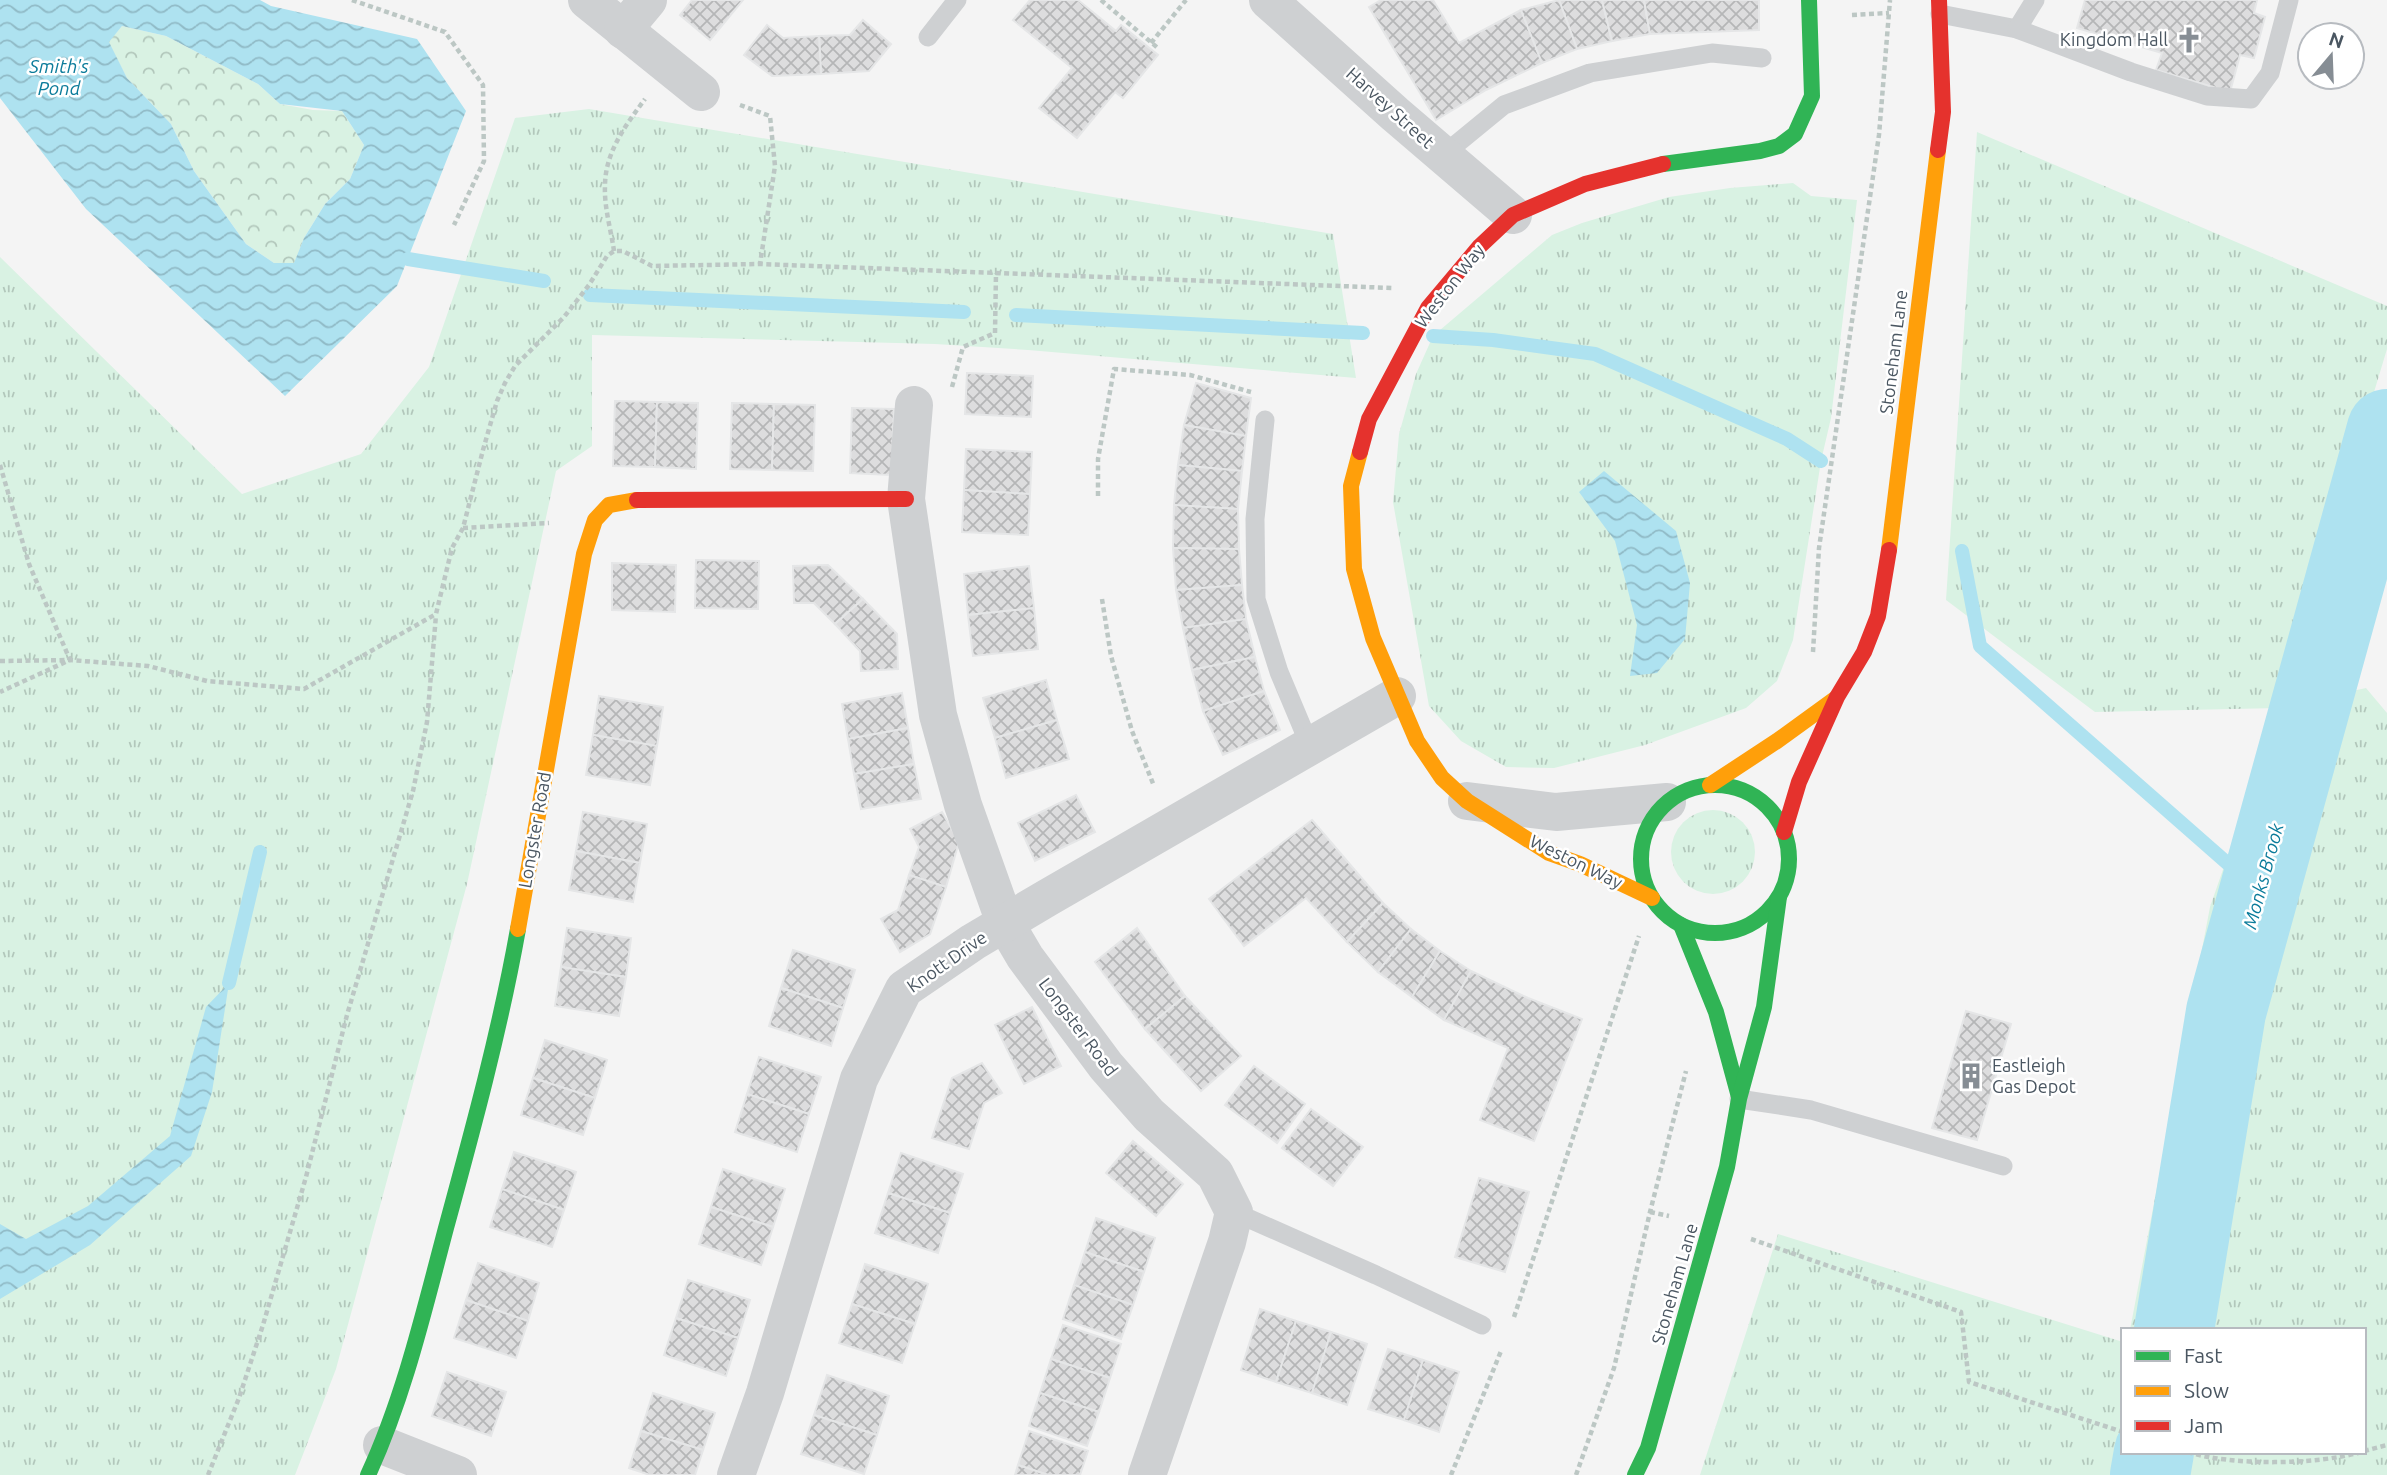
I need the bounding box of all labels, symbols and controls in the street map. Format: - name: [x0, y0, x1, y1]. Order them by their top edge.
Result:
- north arrow: [2296, 21, 2366, 91]
- church icon: Kingdom Hall: [2174, 25, 2204, 55]
- text: N: [2326, 27, 2347, 53]
- place label: Kingdom Hall: [2060, 29, 2168, 49]
- water label: Smith's Pond: [28, 55, 89, 99]
- street label: Harvey Street: [1343, 63, 1439, 152]
- street label: Weston Way: [1410, 239, 1488, 331]
- street label: Stoneham Lane: [1875, 289, 1911, 415]
- street label: Longster Road: [514, 770, 554, 889]
- water label: Monks Brook: [2238, 820, 2288, 931]
- street label: Weston Way: [1527, 830, 1626, 892]
- street label: Knott Drive: [903, 926, 990, 996]
- street label: Longster Road: [1035, 973, 1122, 1079]
- place label: Eastleigh Gas Depot: [1992, 1055, 2076, 1096]
- building icon: Eastleigh Gas Depot: [1956, 1061, 1986, 1091]
- street label: Stoneham Lane: [1647, 1221, 1701, 1347]
- legend: [2121, 1328, 2366, 1454]
- text: Fast: [2184, 1343, 2222, 1367]
- text: Slow: [2184, 1378, 2229, 1402]
- text: Jam: [2184, 1413, 2223, 1437]

